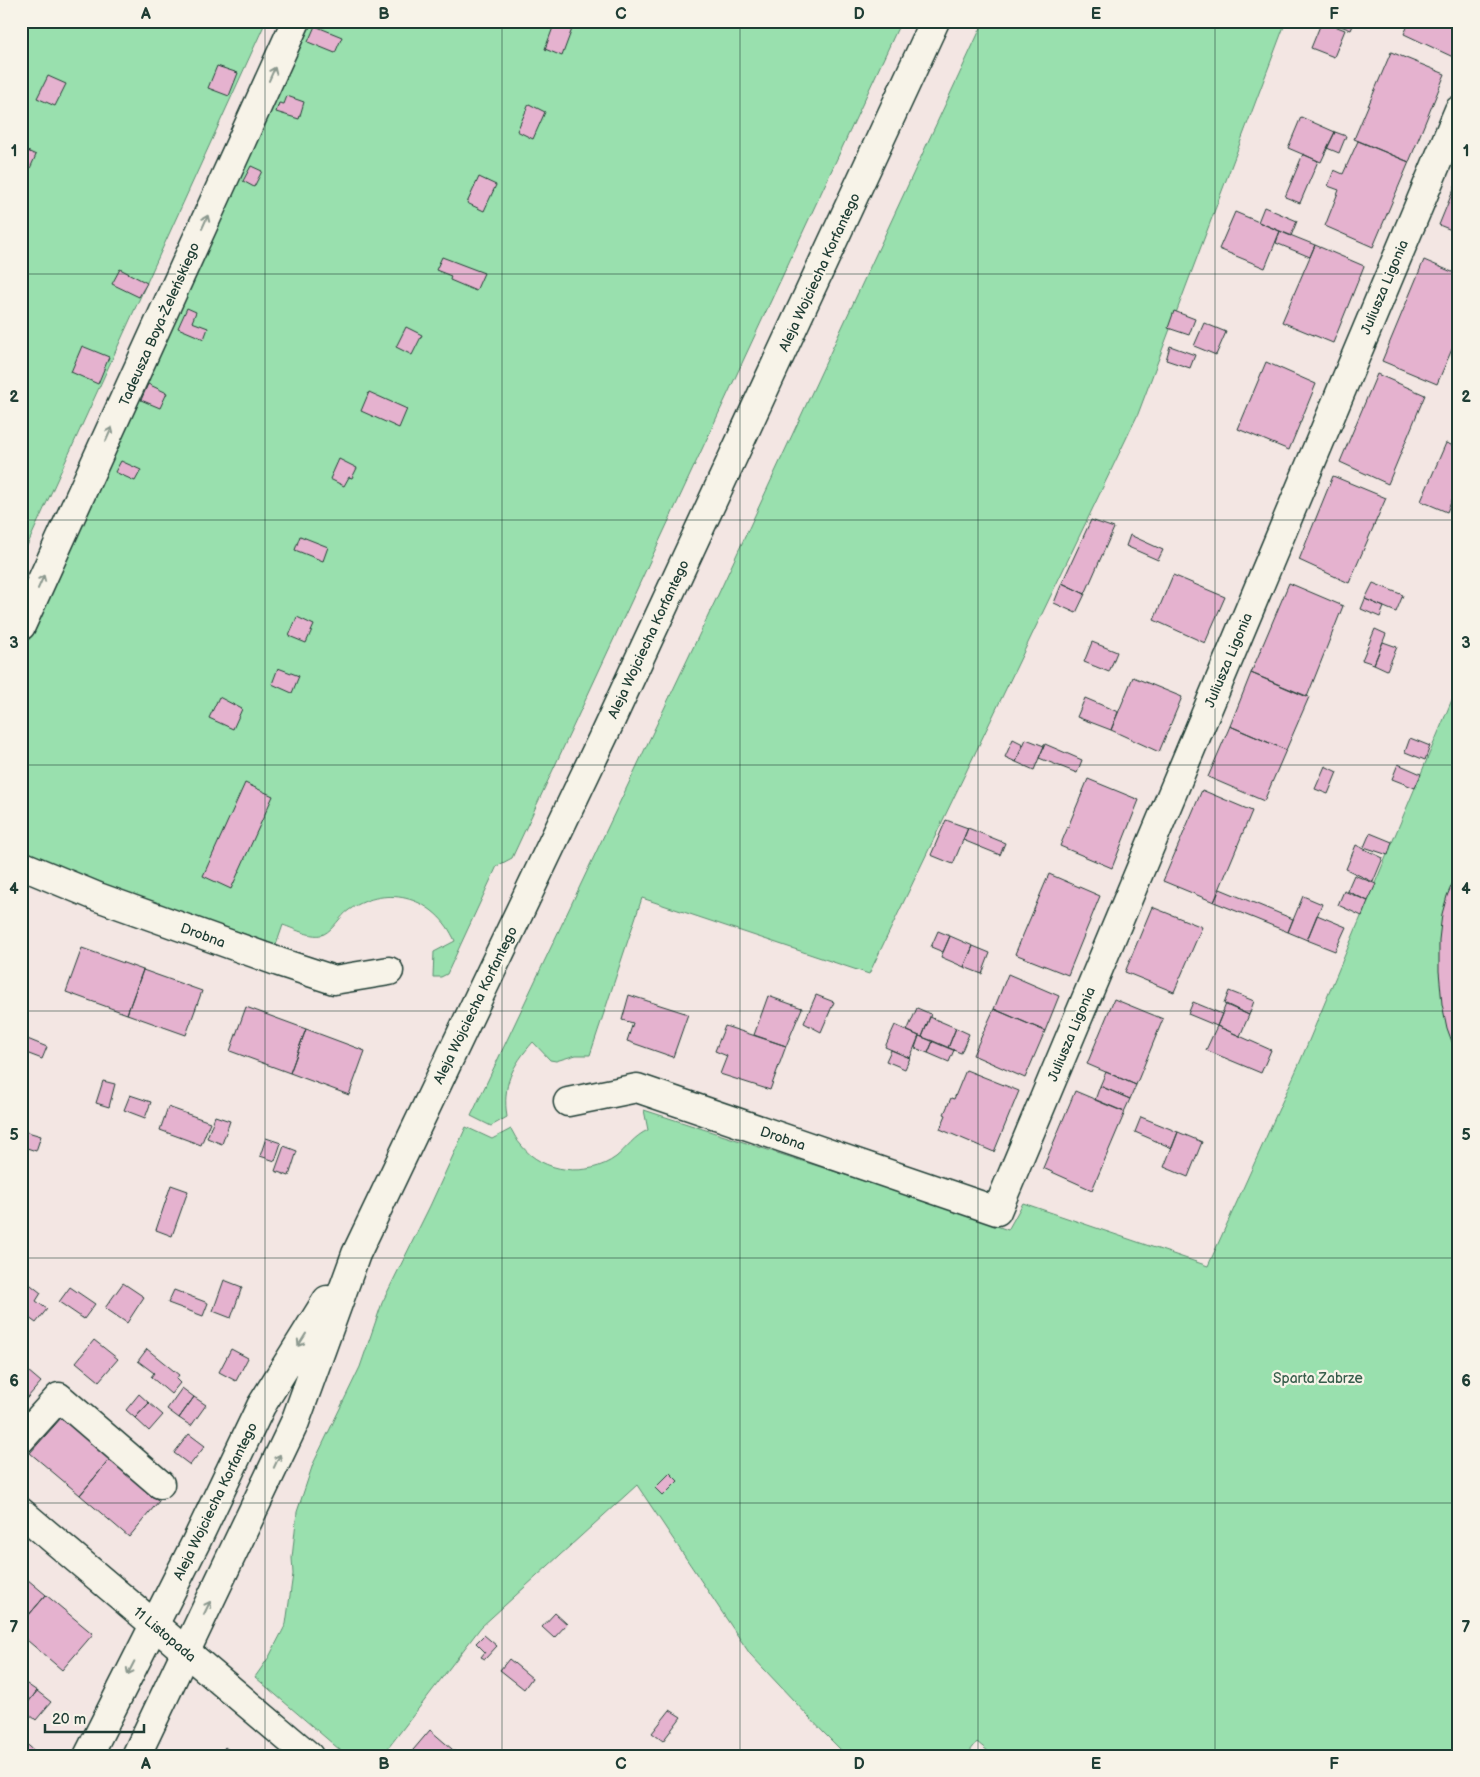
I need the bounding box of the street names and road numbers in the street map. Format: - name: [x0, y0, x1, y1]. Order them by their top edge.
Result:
- street label: Aleja Wojciecha Korfantego: [775, 190, 864, 354]
- street label: Juliusza Ligonia: [1357, 237, 1412, 337]
- street label: Tadeusza Boya-Żeleńskiego: [115, 239, 203, 409]
- street label: Aleja Wojciecha Korfantego: [604, 557, 693, 721]
- street label: Juliusza Ligonia: [1201, 610, 1256, 710]
- street label: Drobna: [178, 920, 228, 951]
- street label: Aleja Wojciecha Korfantego: [430, 924, 521, 1087]
- street label: Juliusza Ligonia: [1044, 984, 1099, 1084]
- street label: Drobna: [758, 1123, 808, 1154]
- street label: Aleja Wojciecha Korfantego: [170, 1420, 261, 1583]
- street label: 11 Listopada: [130, 1603, 200, 1666]

